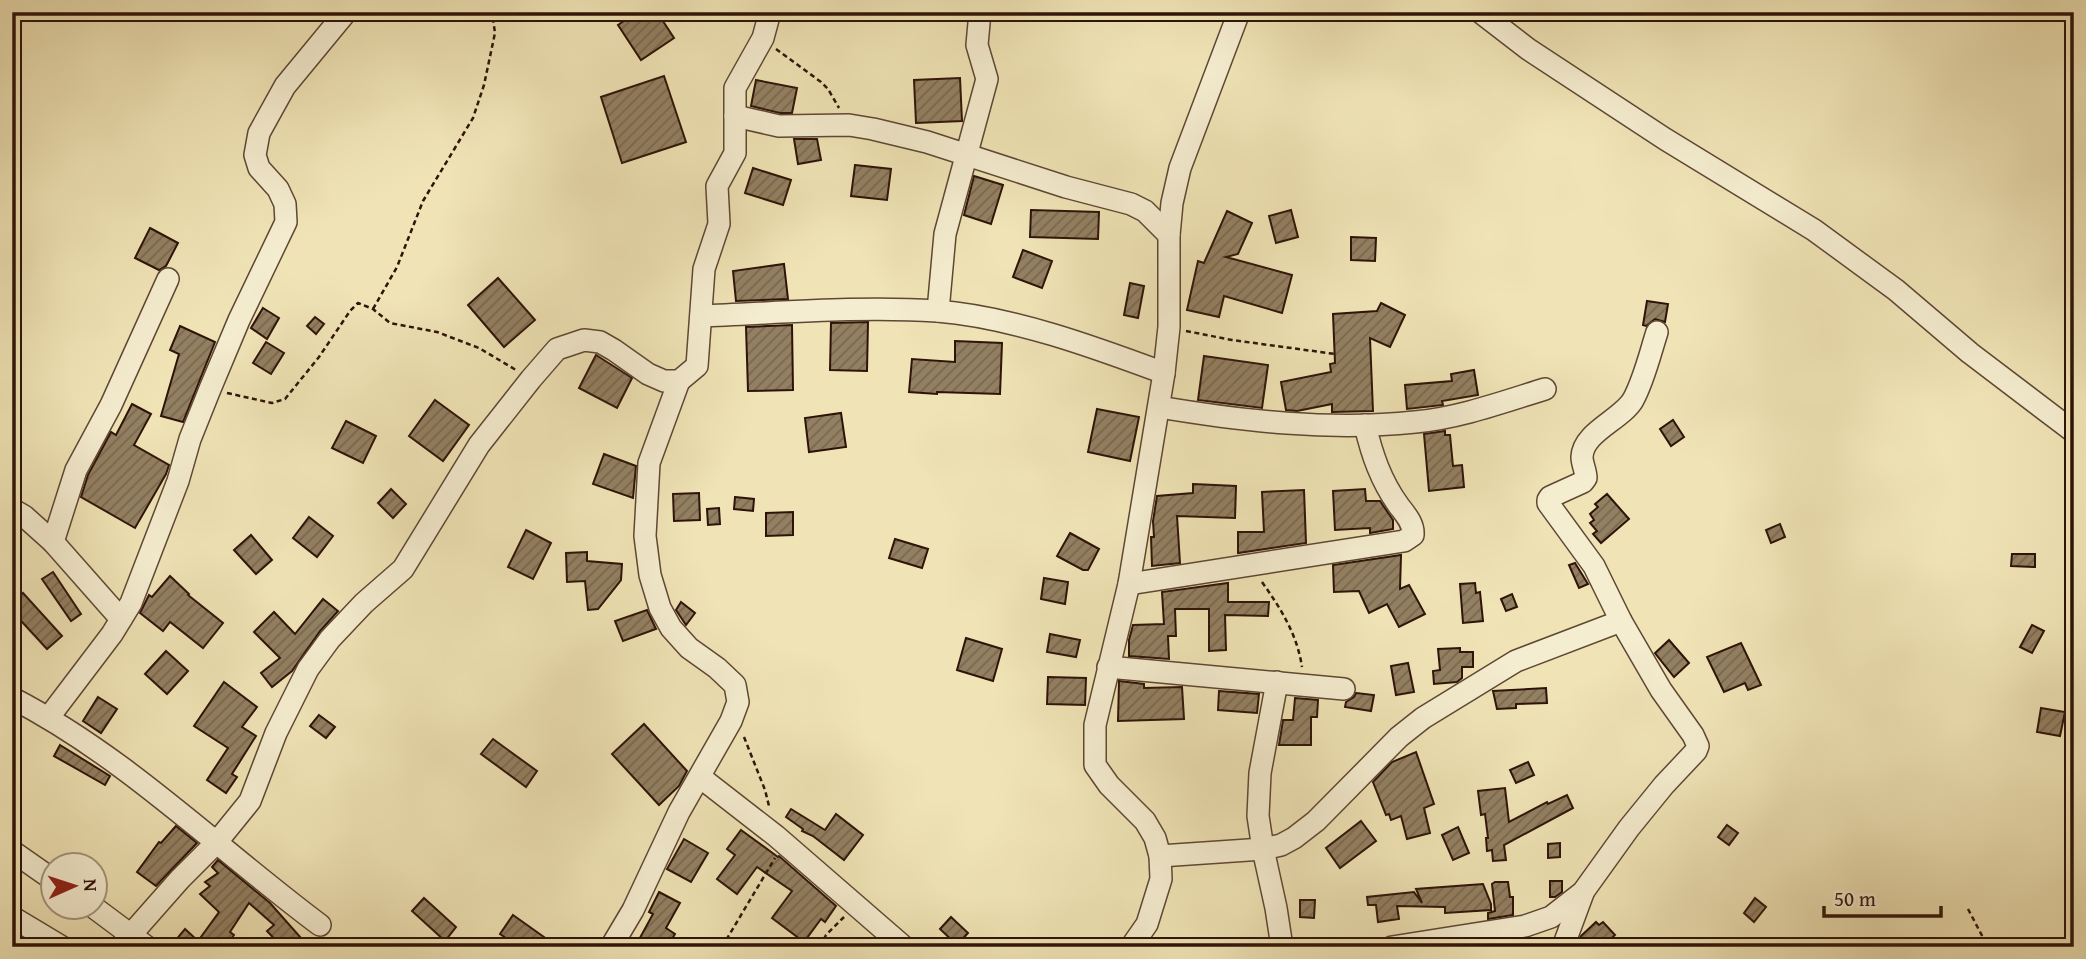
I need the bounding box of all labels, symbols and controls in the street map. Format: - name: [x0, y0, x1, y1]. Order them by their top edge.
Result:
- north arrow: [38, 850, 108, 920]
- scale bar: [1824, 875, 1941, 919]
- text: N: [77, 878, 105, 892]
- text: 50 m: [1834, 883, 1876, 914]

